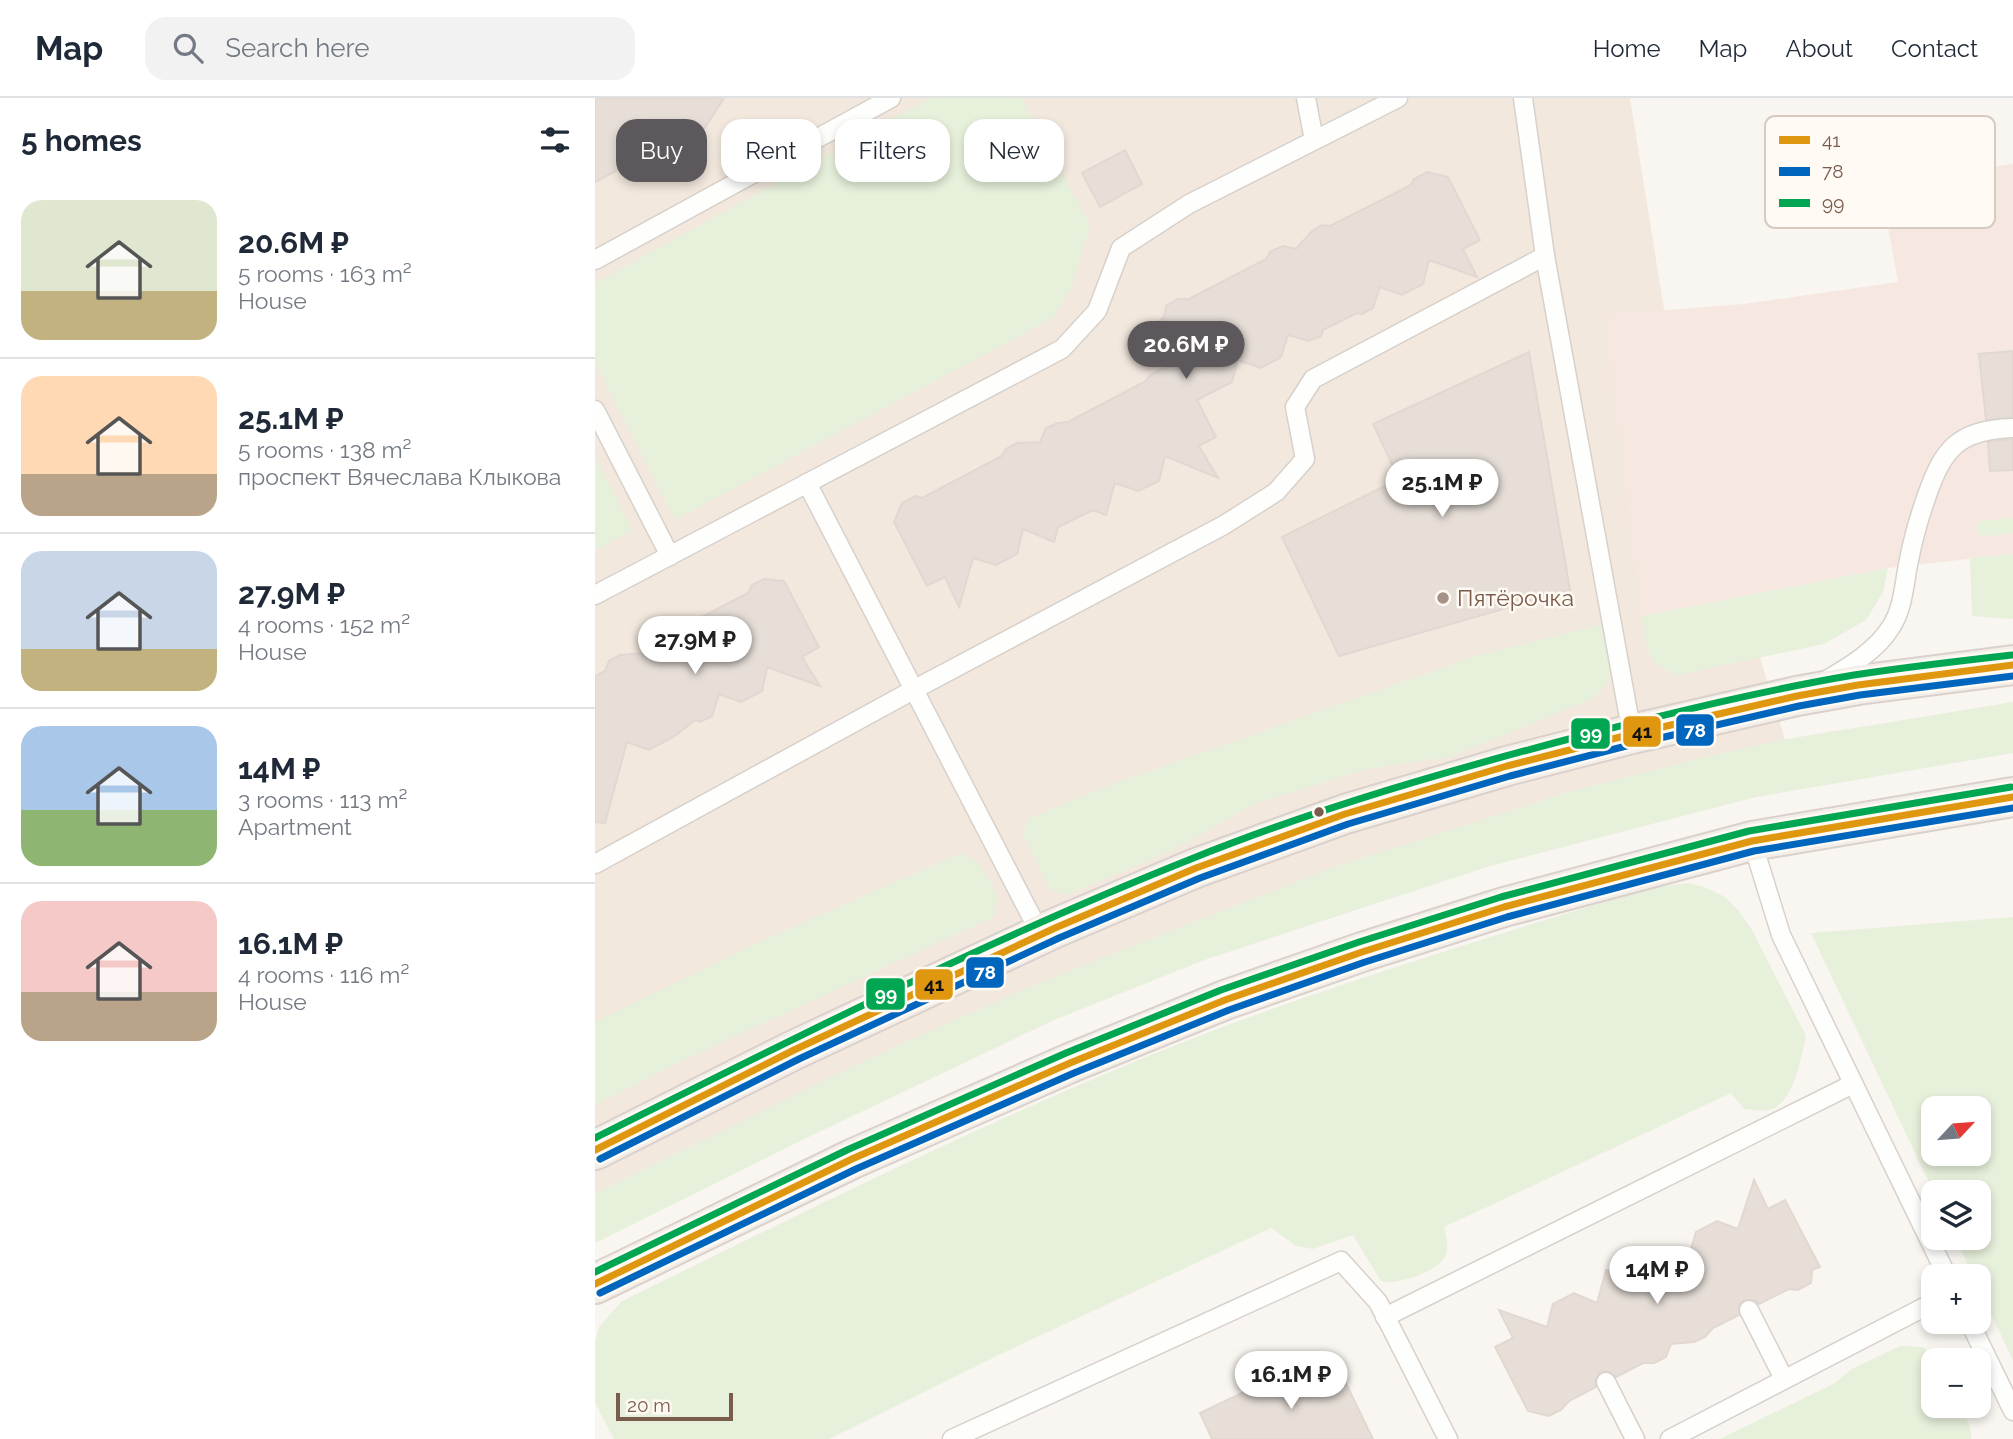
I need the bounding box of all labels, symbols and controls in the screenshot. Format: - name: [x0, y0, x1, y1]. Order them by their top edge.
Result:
- search box: [145, 17, 635, 80]
- text: Map: [35, 29, 103, 68]
- icon: search: [169, 29, 207, 67]
- text: Search here: [225, 33, 370, 63]
- text: Home: [1593, 34, 1661, 63]
- text: Map: [1699, 34, 1747, 63]
- text: About: [1785, 34, 1853, 63]
- text: Contact: [1891, 34, 1978, 63]
- legend: [1765, 116, 1995, 228]
- chip: Buy: [616, 119, 707, 182]
- chip: Rent: [721, 119, 821, 182]
- chip: Filters: [835, 119, 950, 182]
- chip: New: [964, 119, 1064, 182]
- icon: filters: [536, 121, 574, 159]
- text: 5 homes: [21, 123, 142, 158]
- text: 41: [1822, 129, 1841, 151]
- text: 78: [1822, 160, 1843, 182]
- text: 99: [1822, 192, 1844, 214]
- text: 20.6M ₽: [238, 225, 349, 260]
- icon: home: [77, 228, 161, 312]
- text: 5 rooms · 163 m²: [238, 260, 412, 287]
- text: House: [238, 287, 307, 314]
- pin: 20.6M ₽: [1121, 322, 1251, 381]
- text: 20.6M ₽: [1143, 330, 1229, 357]
- text: 25.1M ₽: [238, 401, 344, 436]
- icon: home: [77, 404, 161, 488]
- text: 5 rooms · 138 m²: [238, 436, 412, 463]
- pin: 25.1M ₽: [1377, 460, 1507, 519]
- text: проспект Вячеслава Клыкова: [238, 463, 561, 490]
- text: 25.1M ₽: [1401, 468, 1483, 495]
- text: 27.9M ₽: [238, 576, 345, 611]
- icon: home: [77, 579, 161, 663]
- place label: Пятёрочка: [1457, 584, 1574, 611]
- marker: Пятёрочка: [1435, 590, 1451, 606]
- text: 4 rooms · 152 m²: [238, 611, 410, 638]
- pin: 27.9M ₽: [630, 616, 760, 676]
- text: 27.9M ₽: [654, 625, 736, 652]
- text: House: [238, 638, 307, 665]
- line badge: 78: [1675, 713, 1715, 747]
- line badge: 41: [1622, 715, 1662, 748]
- line badge: 99: [1570, 717, 1611, 750]
- text: 78: [1684, 719, 1706, 741]
- text: 41: [1632, 720, 1652, 742]
- text: 99: [1580, 722, 1602, 744]
- text: 14M ₽: [238, 751, 321, 786]
- icon: home: [77, 754, 161, 838]
- text: 3 rooms · 113 m²: [238, 786, 407, 813]
- unlabelled marker: [1312, 805, 1326, 819]
- text: Apartment: [238, 813, 352, 840]
- text: 16.1M ₽: [238, 926, 343, 961]
- icon: home: [77, 929, 161, 1013]
- line badge: 78: [965, 956, 1005, 989]
- text: 4 rooms · 116 m²: [238, 961, 409, 988]
- text: 78: [974, 961, 996, 983]
- line badge: 41: [914, 968, 954, 1001]
- text: 41: [924, 973, 944, 995]
- line badge: 99: [865, 977, 906, 1011]
- text: 99: [875, 983, 897, 1005]
- text: House: [238, 988, 307, 1015]
- north arrow: [1921, 1096, 1991, 1166]
- map controls: [1921, 1096, 1991, 1418]
- button: layers: [1921, 1180, 1991, 1250]
- pin: 14M ₽: [1608, 1246, 1706, 1306]
- text: 14M ₽: [1625, 1255, 1689, 1282]
- button: +: [1921, 1264, 1991, 1334]
- button: −: [1921, 1348, 1991, 1418]
- pin: 16.1M ₽: [1226, 1352, 1356, 1411]
- text: 16.1M ₽: [1251, 1360, 1331, 1387]
- scale bar: [616, 1390, 733, 1422]
- text: 20 m: [627, 1394, 671, 1416]

